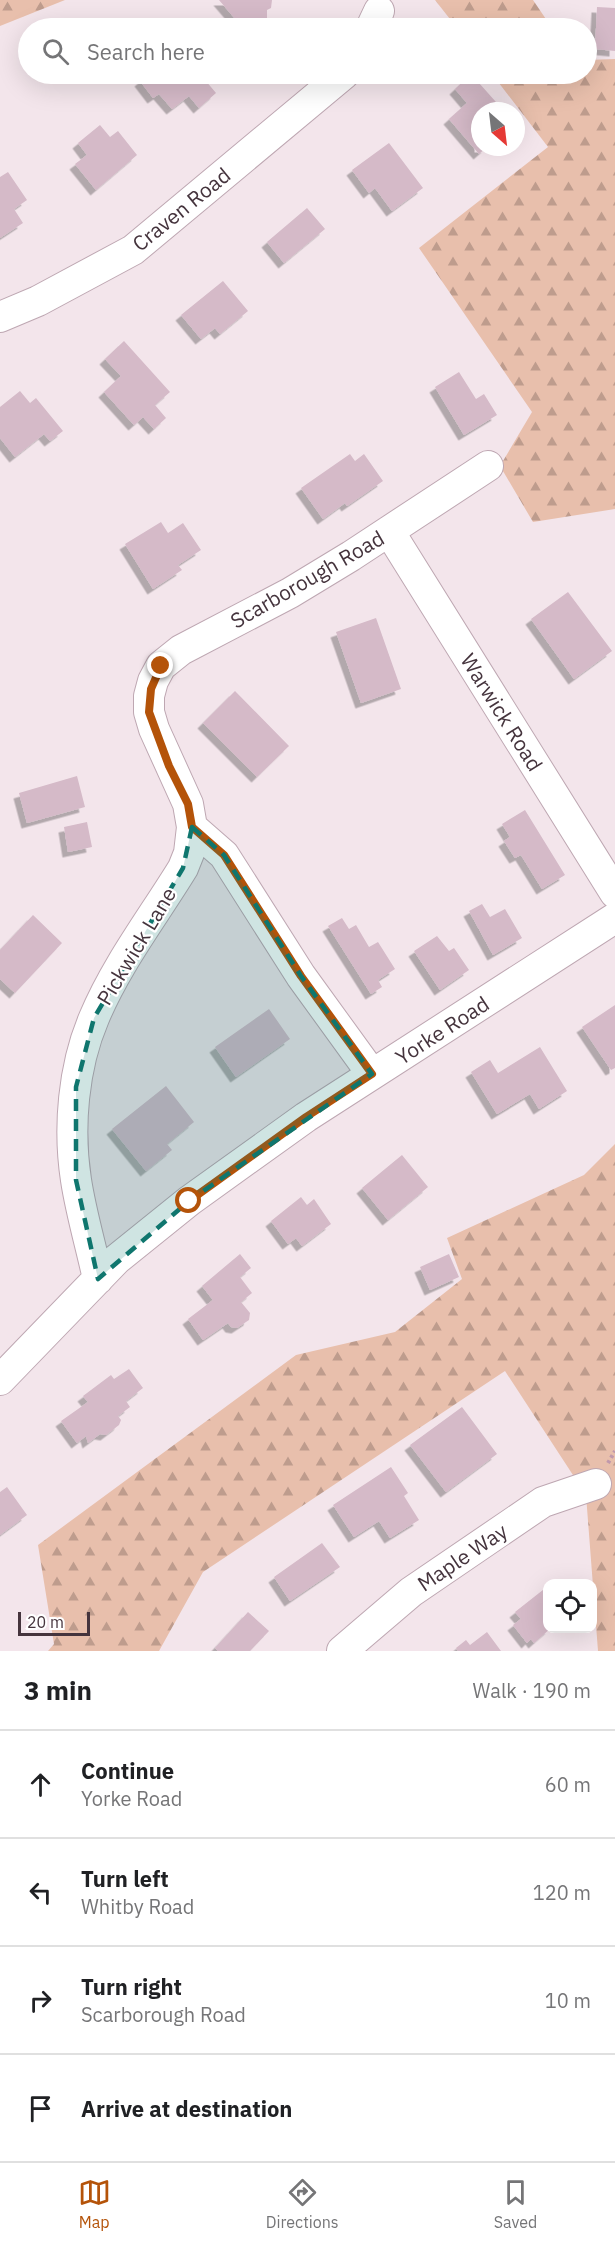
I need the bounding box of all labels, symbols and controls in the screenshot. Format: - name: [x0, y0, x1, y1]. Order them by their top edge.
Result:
- search box: [18, 18, 597, 84]
- icon: search: [39, 35, 72, 68]
- text: Search here: [87, 37, 205, 66]
- north arrow: [471, 102, 525, 156]
- street label: Craven Road: [126, 161, 236, 257]
- street label: Scarborough Road: [225, 524, 389, 634]
- street label: Warwick Road: [455, 648, 549, 776]
- route end: [147, 652, 173, 678]
- street label: Pickwick Lane: [90, 882, 182, 1010]
- street label: Yorke Road: [390, 989, 494, 1071]
- route start: [175, 1187, 201, 1213]
- street label: Maple Way: [412, 1516, 513, 1597]
- map controls: [543, 1579, 597, 1633]
- button: locate: [543, 1579, 597, 1633]
- scale bar: [18, 1609, 90, 1636]
- text: 20 m: [27, 1612, 64, 1632]
- text: 3 min: [24, 1673, 92, 1707]
- text: Walk · 190 m: [473, 1677, 591, 1704]
- text: Continue: [81, 1756, 174, 1785]
- icon: ahead: [24, 1768, 57, 1801]
- text: 60 m: [545, 1771, 591, 1798]
- text: Yorke Road: [81, 1785, 182, 1812]
- text: Turn left: [81, 1864, 169, 1893]
- icon: left: [24, 1876, 57, 1909]
- text: 120 m: [533, 1879, 591, 1906]
- text: Whitby Road: [81, 1893, 194, 1920]
- text: Turn right: [81, 1972, 182, 2001]
- icon: right: [24, 1984, 57, 2017]
- text: 10 m: [545, 1987, 591, 2014]
- text: Scarborough Road: [81, 2001, 246, 2028]
- icon: arrive: [24, 2092, 57, 2125]
- text: Arrive at destination: [81, 2094, 292, 2123]
- tab: Map: [78, 2176, 111, 2232]
- tab: Directions: [266, 2176, 339, 2232]
- tab: Saved: [494, 2176, 537, 2232]

